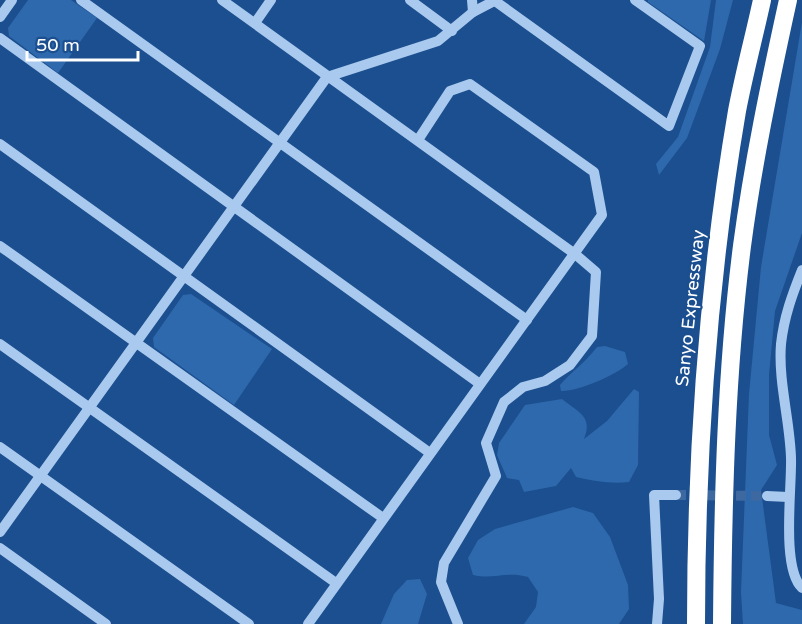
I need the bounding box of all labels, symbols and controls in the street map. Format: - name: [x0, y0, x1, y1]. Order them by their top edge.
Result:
- scale bar: [27, 24, 138, 62]
- text: 50 m: [36, 34, 80, 56]
- street label: Sanyo Expressway: [671, 228, 709, 387]

